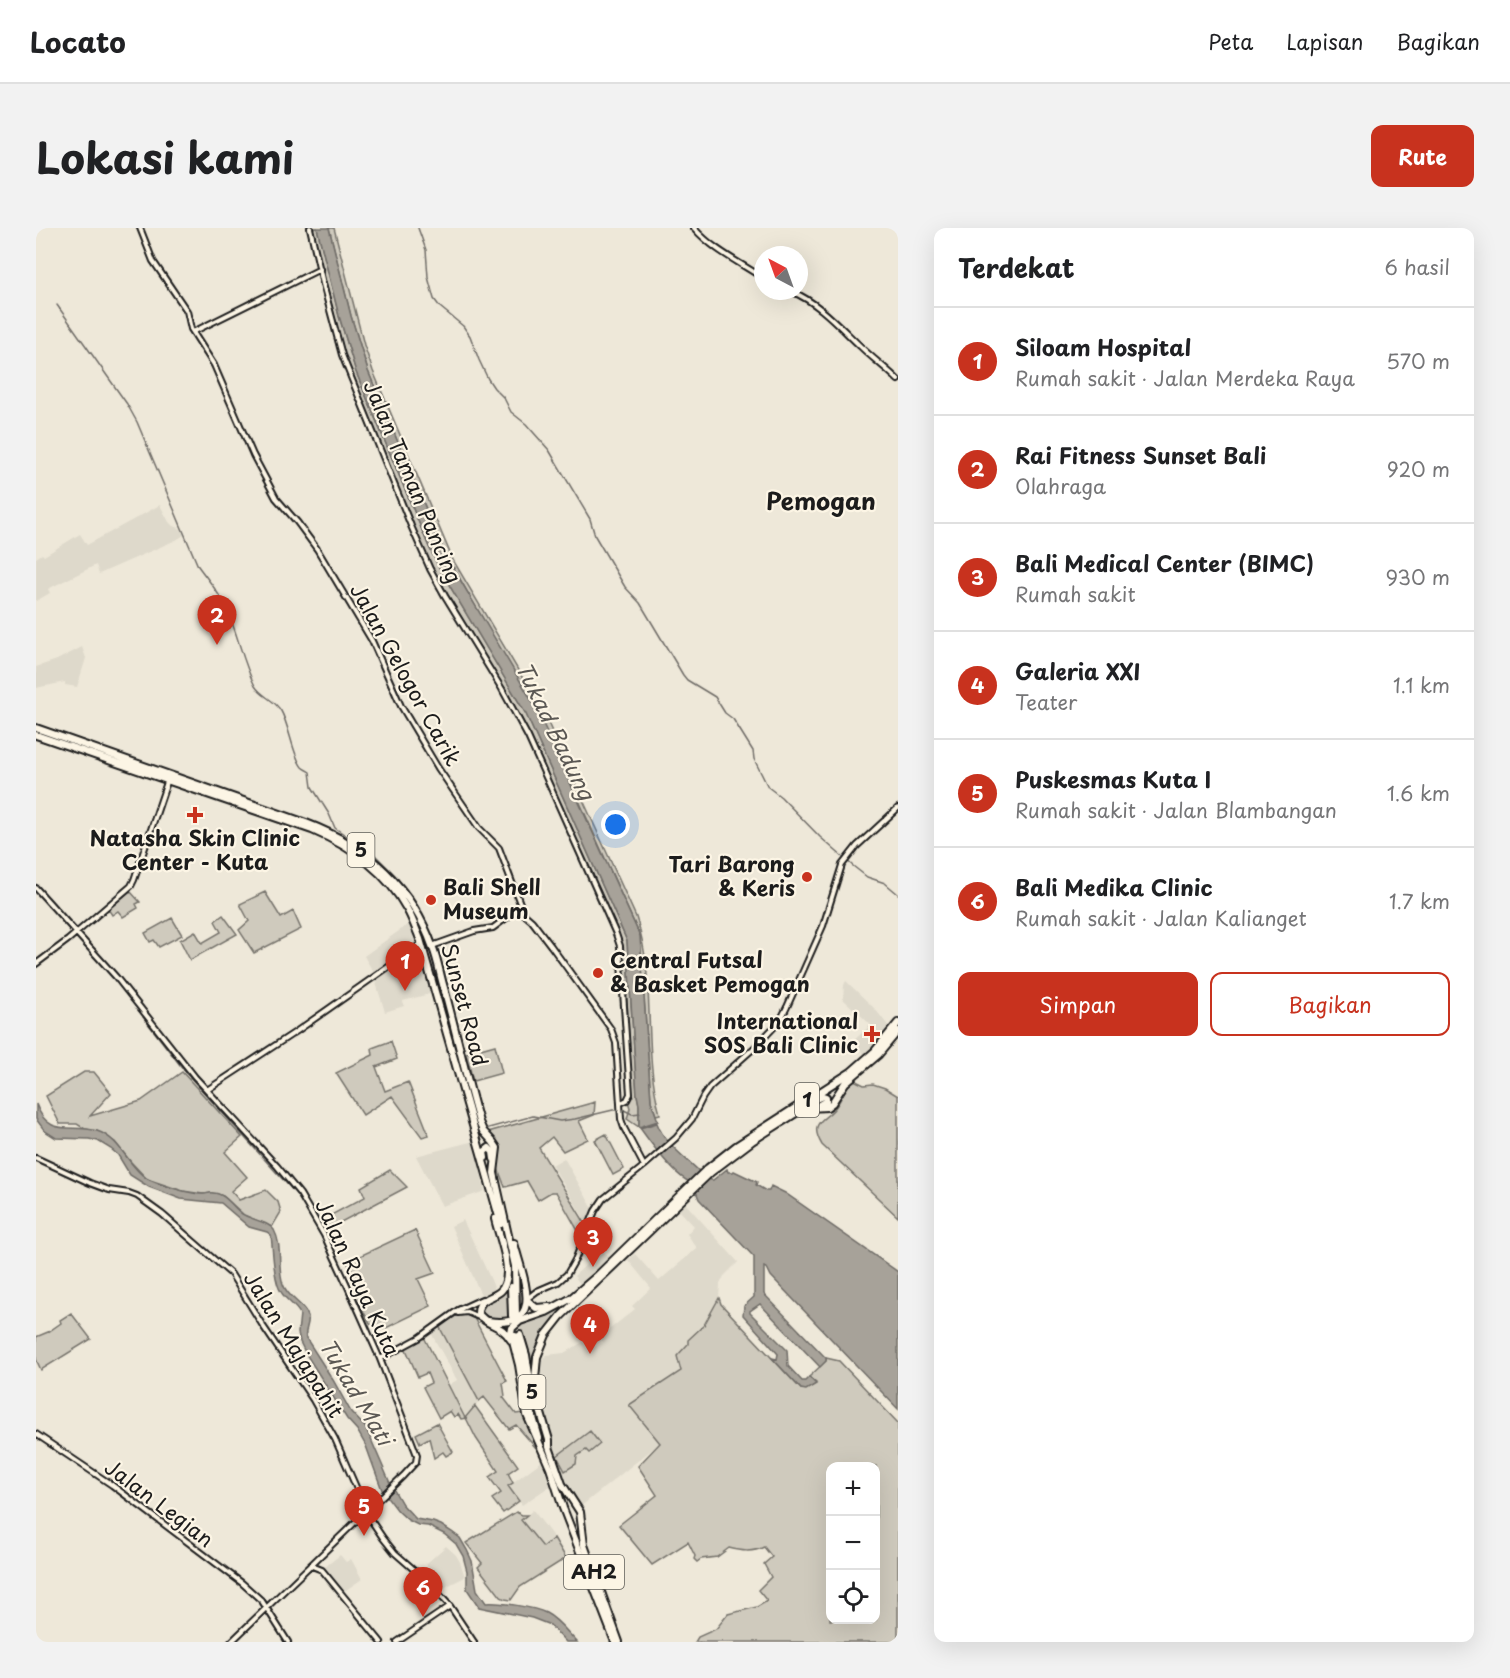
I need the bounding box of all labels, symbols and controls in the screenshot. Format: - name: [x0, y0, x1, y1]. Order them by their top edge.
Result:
- text: Locato: [30, 20, 126, 63]
- text: Peta: [1208, 25, 1253, 57]
- text: Lapisan: [1286, 25, 1364, 57]
- text: Bagikan: [1397, 25, 1480, 57]
- text: Lokasi kami: [36, 125, 294, 188]
- button: Rute: [1371, 125, 1474, 187]
- north arrow: [754, 246, 808, 300]
- text: Terdekat: [958, 248, 1075, 287]
- text: 6 hasil: [1384, 252, 1450, 282]
- text: Siloam Hospital: [1015, 330, 1191, 363]
- text: 1: [973, 346, 982, 376]
- text: 570 m: [1386, 346, 1450, 376]
- text: Rumah sakit · Jalan Merdeka Raya: [1015, 363, 1355, 393]
- street label: Jalan Taman Pancing: [357, 375, 471, 588]
- text: Rai Fitness Sunset Bali: [1015, 438, 1266, 471]
- text: 2: [970, 454, 985, 484]
- text: 920 m: [1387, 454, 1450, 484]
- text: Olahraga: [1015, 471, 1106, 501]
- district label: Pemogan: [766, 482, 876, 518]
- text: Bali Medical Center (BIMC): [1015, 546, 1314, 579]
- text: 3: [971, 562, 984, 592]
- text: 930 m: [1385, 562, 1450, 592]
- street label: Jalan Gelogor Carik: [343, 577, 470, 771]
- text: Rumah sakit: [1015, 579, 1136, 609]
- pin: 2: [198, 596, 237, 645]
- text: Galeria XXI: [1015, 654, 1140, 687]
- water label: Tukad Badung: [509, 656, 605, 806]
- text: 4: [971, 670, 984, 700]
- text: 1.1 km: [1393, 670, 1450, 700]
- text: Teater: [1015, 687, 1077, 717]
- text: Puskesmas Kuta I: [1015, 762, 1211, 795]
- text: 5: [971, 778, 984, 808]
- text: 1.6 km: [1387, 778, 1450, 808]
- text: Rumah sakit · Jalan Blambangan: [1015, 795, 1337, 825]
- marker: Natasha Skin Clinic Center - Kuta: [186, 806, 204, 824]
- your location: [601, 810, 630, 839]
- place label: Natasha Skin Clinic Center - Kuta: [90, 821, 300, 877]
- road number: 5: [348, 833, 374, 867]
- place label: Tari Barong & Keris: [668, 847, 795, 903]
- place label: Bali Shell Museum: [443, 870, 541, 926]
- marker: Tari Barong & Keris: [800, 870, 814, 884]
- text: Bali Medika Clinic: [1015, 870, 1213, 903]
- text: 6: [970, 886, 985, 916]
- text: 1.7 km: [1389, 886, 1450, 916]
- marker: Bali Shell Museum: [424, 893, 438, 907]
- text: Rumah sakit · Jalan Kalianget: [1015, 903, 1307, 933]
- street label: Sunset Road: [434, 940, 498, 1069]
- pin: 1: [386, 942, 424, 991]
- place label: Central Futsal & Basket Pemogan: [610, 943, 810, 999]
- marker: Central Futsal & Basket Pemogan: [591, 966, 605, 980]
- button: Simpan: [958, 972, 1198, 1036]
- button: Bagikan: [1210, 972, 1450, 1036]
- place label: International SOS Bali Clinic: [704, 1004, 858, 1060]
- marker: International SOS Bali Clinic: [863, 1025, 881, 1043]
- road number: 1: [795, 1083, 819, 1117]
- street label: Jalan Raya Kuta: [308, 1193, 409, 1361]
- pin: 3: [574, 1218, 612, 1267]
- street label: Jalan Majapahit: [237, 1264, 353, 1423]
- pin: 4: [570, 1304, 610, 1354]
- water label: Tukad Mati: [312, 1331, 404, 1454]
- road number: 5: [518, 1375, 546, 1409]
- street label: Jalan Legian: [99, 1450, 222, 1554]
- map controls: [826, 1462, 880, 1624]
- button: +: [826, 1462, 880, 1516]
- pin: 5: [344, 1486, 384, 1536]
- button: −: [826, 1516, 880, 1570]
- road number: AH2: [564, 1555, 624, 1589]
- pin: 6: [404, 1568, 442, 1617]
- button: locate: [826, 1570, 880, 1624]

